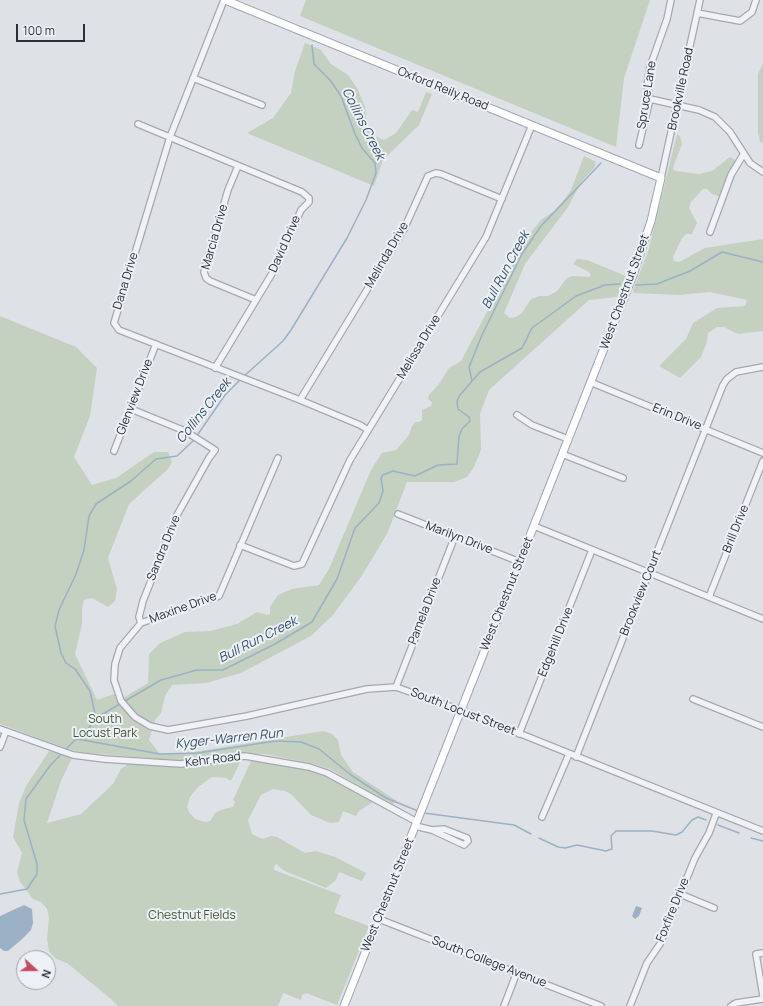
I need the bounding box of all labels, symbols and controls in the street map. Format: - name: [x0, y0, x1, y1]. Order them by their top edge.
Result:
- scale bar: [18, 16, 87, 42]
- text: 100 m: [23, 22, 55, 39]
- street label: Brookville Road: [665, 46, 697, 132]
- street label: Spruce Lane: [635, 60, 659, 130]
- street label: Oxford Reily Road: [395, 64, 491, 114]
- water label: Collins Creek: [338, 85, 388, 163]
- street label: Marcia Drive: [199, 203, 231, 271]
- street label: David Drive: [266, 213, 304, 275]
- street label: Melinda Drive: [362, 219, 412, 291]
- water label: Bull Run Creek: [479, 228, 533, 312]
- street label: West Chestnut Street: [597, 232, 653, 352]
- street label: Dana Drive: [110, 251, 142, 311]
- street label: Melissa Drive: [394, 312, 444, 382]
- street label: Glenview Drive: [114, 357, 156, 437]
- water label: Collins Creek: [173, 375, 235, 447]
- street label: Erin Drive: [650, 401, 704, 433]
- street label: Brill Drive: [720, 503, 752, 555]
- street label: Sandra Drive: [144, 513, 184, 583]
- street label: Marilyn Drive: [423, 519, 495, 557]
- street label: West Chestnut Street: [478, 535, 536, 653]
- street label: Brookview Court: [617, 548, 665, 638]
- street label: Pamela Drive: [406, 575, 444, 647]
- street label: Maxine Drive: [147, 589, 219, 627]
- street label: Edgehill Drive: [535, 605, 577, 679]
- water label: Bull Run Creek: [216, 614, 300, 666]
- street label: South Locust Street: [408, 685, 518, 739]
- park label: South Locust Park: [73, 713, 137, 741]
- water label: Kyger-Warren Run: [174, 726, 284, 752]
- street label: Kehr Road: [184, 749, 242, 771]
- street label: West Chestnut Street: [359, 836, 417, 954]
- street label: Foxfire Drive: [654, 876, 692, 944]
- park label: Chestnut Fields: [148, 909, 236, 923]
- street label: South College Avenue: [430, 933, 548, 991]
- north arrow: [16, 950, 56, 990]
- text: N: [38, 968, 55, 980]

